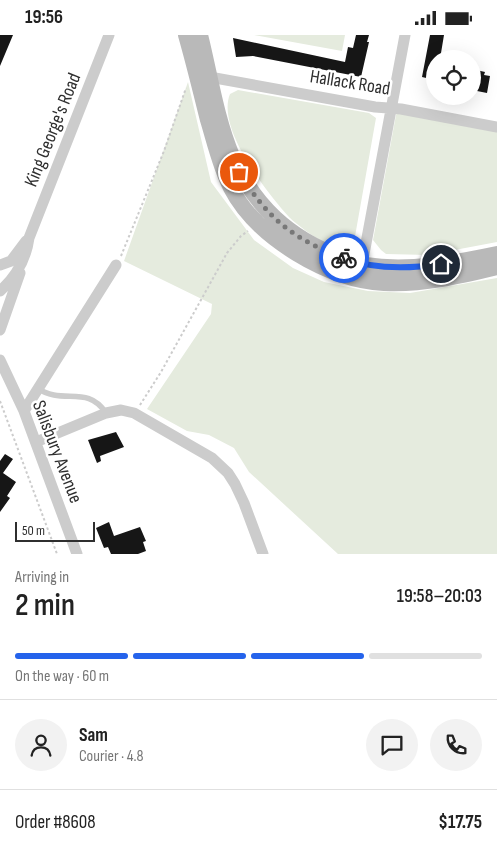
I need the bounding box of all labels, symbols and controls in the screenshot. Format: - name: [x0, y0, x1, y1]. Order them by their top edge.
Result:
- text: 19:56: [25, 6, 63, 29]
- map controls: [426, 50, 481, 105]
- button: locate: [426, 50, 481, 105]
- street label: Hallack Road: [308, 65, 392, 101]
- street label: King George's Road: [20, 70, 86, 190]
- pin: [218, 151, 260, 193]
- icon: bag: [225, 158, 253, 186]
- courier: [319, 233, 369, 283]
- pin: [420, 243, 462, 285]
- icon: bike: [330, 244, 358, 272]
- icon: home: [427, 250, 455, 278]
- street label: Salisbury Avenue: [27, 397, 87, 507]
- scale bar: [15, 519, 95, 542]
- text: 50 m: [22, 522, 45, 539]
- text: Arriving in: [15, 568, 69, 587]
- text: 19:58–20:03: [397, 585, 482, 608]
- text: 2 min: [15, 586, 75, 625]
- text: On the way · 60 m: [15, 667, 109, 686]
- button: person: [15, 719, 67, 771]
- button: chat: [366, 719, 418, 771]
- button: phone: [430, 719, 482, 771]
- text: Sam: [79, 724, 108, 747]
- text: Courier · 4.8: [79, 747, 143, 766]
- text: Order #8608: [15, 811, 96, 834]
- text: $17.75: [438, 811, 482, 834]

